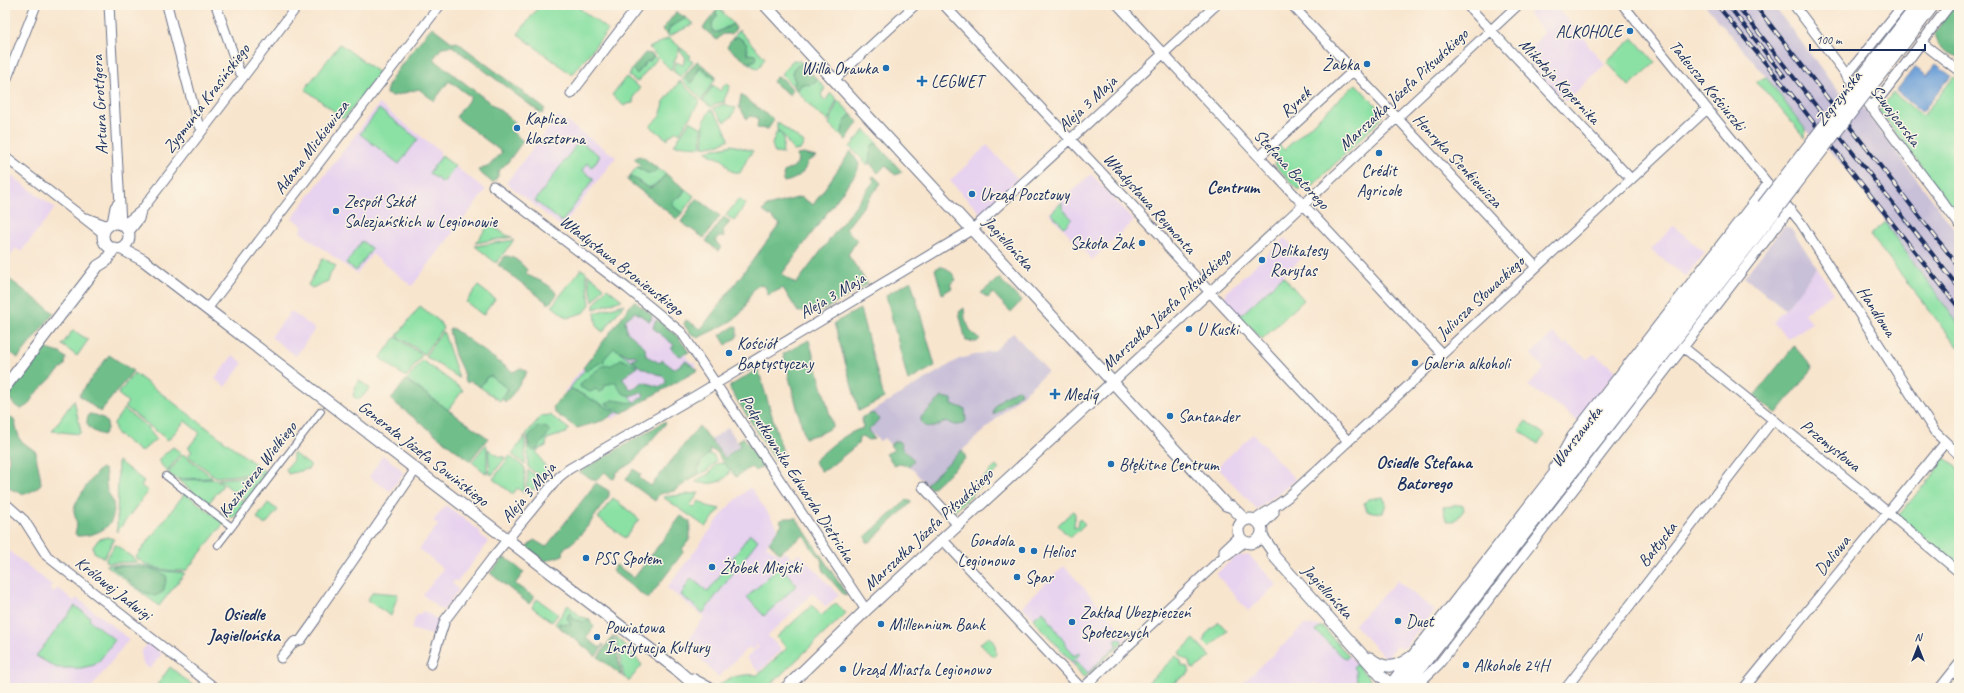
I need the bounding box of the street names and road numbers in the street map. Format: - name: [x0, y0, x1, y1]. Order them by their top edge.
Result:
- street label: Marszałka Józefa Piłsudskiego: [1334, 23, 1473, 155]
- street label: Mikołaja Kopernika: [1515, 34, 1606, 130]
- street label: Tadeusza Kościuszki: [1665, 36, 1752, 137]
- street label: Zygmunta Krasińskiego: [159, 39, 255, 157]
- street label: Artura Grottgera: [86, 54, 113, 155]
- street label: Zegrzyńska: [1810, 65, 1867, 130]
- street label: Aleja 3 Maja: [1053, 70, 1122, 136]
- street label: Szwajcarska: [1866, 80, 1927, 152]
- street label: Rynek: [1276, 82, 1316, 122]
- street label: Adama Mickiewicza: [269, 95, 354, 198]
- street label: Henryka Sienkiewicza: [1408, 109, 1508, 213]
- street label: Stefana Batorego: [1249, 125, 1335, 214]
- street label: Władysława Reymonta: [1099, 149, 1201, 259]
- street label: Władysława Broniewskiego: [556, 211, 689, 322]
- street label: Jagiellońska: [978, 211, 1040, 276]
- street label: Marszałka Józefa Piłsudskiego: [1097, 243, 1236, 375]
- street label: Juliusza Słowackiego: [1431, 250, 1530, 344]
- street label: Aleja 3 Maja: [796, 267, 870, 323]
- street label: Handlowa: [1853, 282, 1902, 342]
- street label: Podpułkownika Edwarda Dietricha: [736, 391, 861, 568]
- street label: Generała Józefa Sowińskiego: [354, 396, 494, 512]
- street label: Warszawska: [1546, 400, 1608, 471]
- street label: Przemysłowa: [1796, 415, 1866, 477]
- street label: Kazimierza Wielkiego: [213, 416, 302, 521]
- street label: Aleja 3 Maja: [496, 457, 561, 527]
- street label: Marszałka Józefa Piłsudskiego: [859, 463, 998, 595]
- street label: Bałtycka: [1633, 516, 1682, 571]
- street label: Daliowa: [1810, 530, 1856, 580]
- street label: Królowej Jadwigi: [71, 552, 158, 626]
- street label: Jagiellońska: [1297, 559, 1359, 624]

